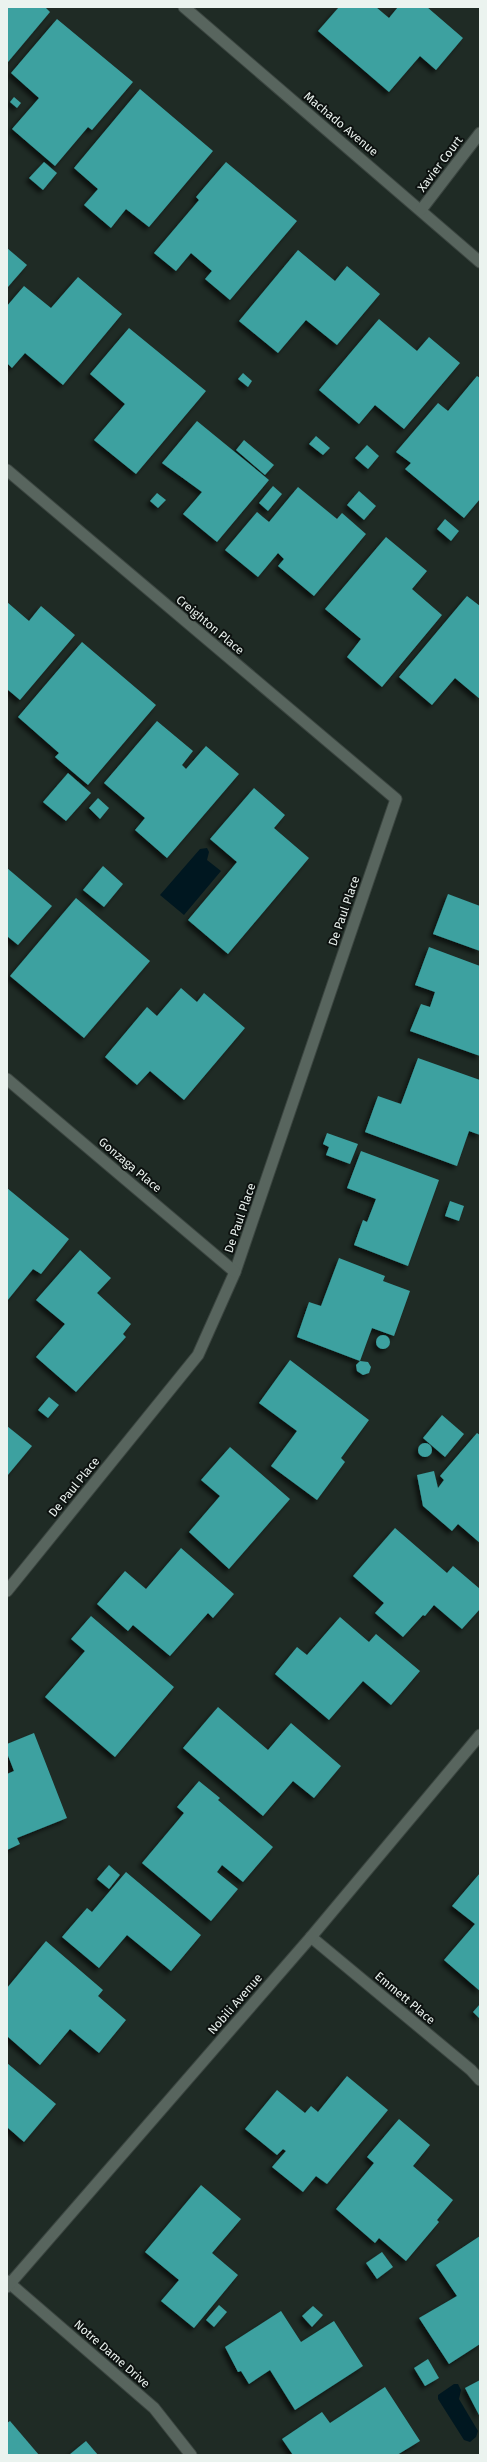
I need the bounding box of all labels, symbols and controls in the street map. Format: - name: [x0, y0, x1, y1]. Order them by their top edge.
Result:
- street label: Machado Avenue: [301, 89, 381, 159]
- street label: Xavier Court: [415, 133, 466, 194]
- street label: Creighton Place: [173, 593, 247, 657]
- street label: De Paul Place: [326, 874, 362, 948]
- street label: Gonzaga Place: [96, 1135, 164, 1195]
- street label: De Paul Place: [222, 1181, 258, 1255]
- street label: De Paul Place: [46, 1454, 102, 1520]
- street label: Emmett Place: [372, 1969, 438, 2027]
- street label: Nobili Avenue: [205, 1971, 265, 2037]
- street label: Notre Dame Drive: [71, 2317, 153, 2391]

